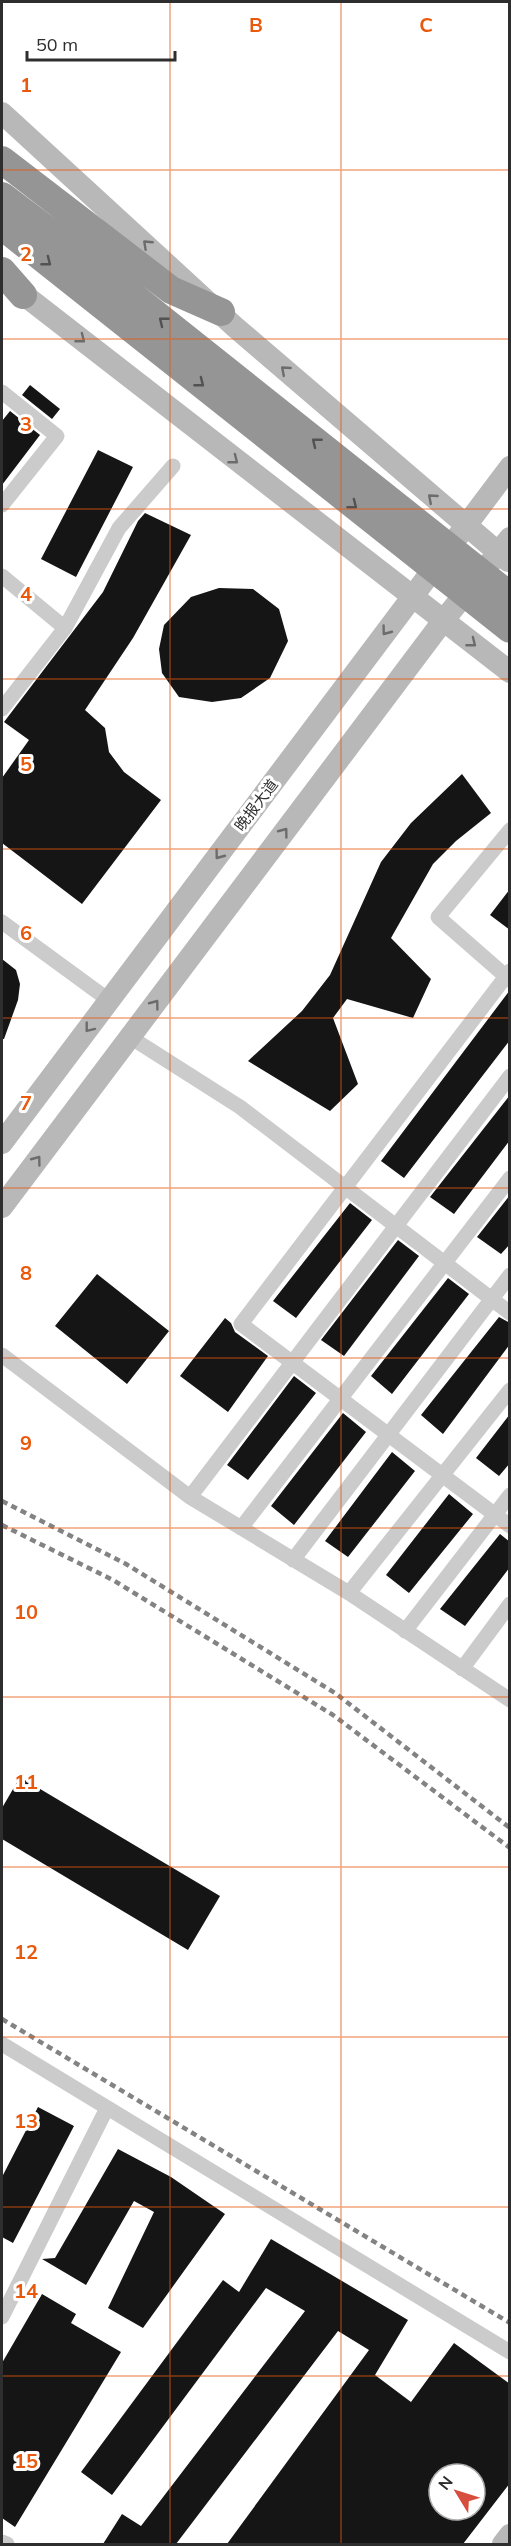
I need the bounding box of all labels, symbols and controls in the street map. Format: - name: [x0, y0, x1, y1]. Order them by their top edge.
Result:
- text: B: [249, 12, 263, 37]
- text: C: [419, 12, 433, 37]
- scale bar: [27, 24, 176, 62]
- text: 50 m: [36, 33, 78, 56]
- text: 1: [20, 72, 32, 97]
- one-way arrow: [143, 240, 153, 251]
- text: 2: [20, 241, 32, 266]
- one-way arrow: [41, 255, 52, 266]
- one-way arrow: [159, 317, 170, 328]
- one-way arrow: [74, 332, 85, 343]
- one-way arrow: [281, 366, 292, 377]
- one-way arrow: [193, 376, 204, 387]
- text: 3: [20, 411, 32, 436]
- one-way arrow: [312, 439, 323, 450]
- one-way arrow: [227, 452, 238, 463]
- one-way arrow: [428, 494, 439, 505]
- one-way arrow: [346, 497, 357, 508]
- text: 4: [20, 581, 32, 606]
- one-way arrow: [382, 625, 393, 636]
- one-way arrow: [465, 635, 476, 646]
- text: 5: [20, 751, 32, 776]
- street label: 晚报大道: [230, 775, 282, 835]
- one-way arrow: [277, 827, 288, 838]
- one-way arrow: [215, 849, 226, 860]
- text: 6: [20, 920, 32, 945]
- one-way arrow: [147, 1000, 158, 1011]
- one-way arrow: [86, 1021, 97, 1032]
- text: 7: [20, 1090, 32, 1115]
- one-way arrow: [30, 1156, 41, 1167]
- text: 8: [20, 1260, 32, 1285]
- text: 9: [20, 1430, 32, 1455]
- text: 10: [14, 1599, 38, 1624]
- text: 11: [14, 1769, 38, 1794]
- text: 12: [14, 1939, 38, 1964]
- text: 13: [14, 2108, 38, 2133]
- text: 14: [14, 2278, 38, 2303]
- text: 15: [14, 2448, 38, 2473]
- north arrow: [427, 2462, 487, 2522]
- text: N: [434, 2472, 457, 2494]

